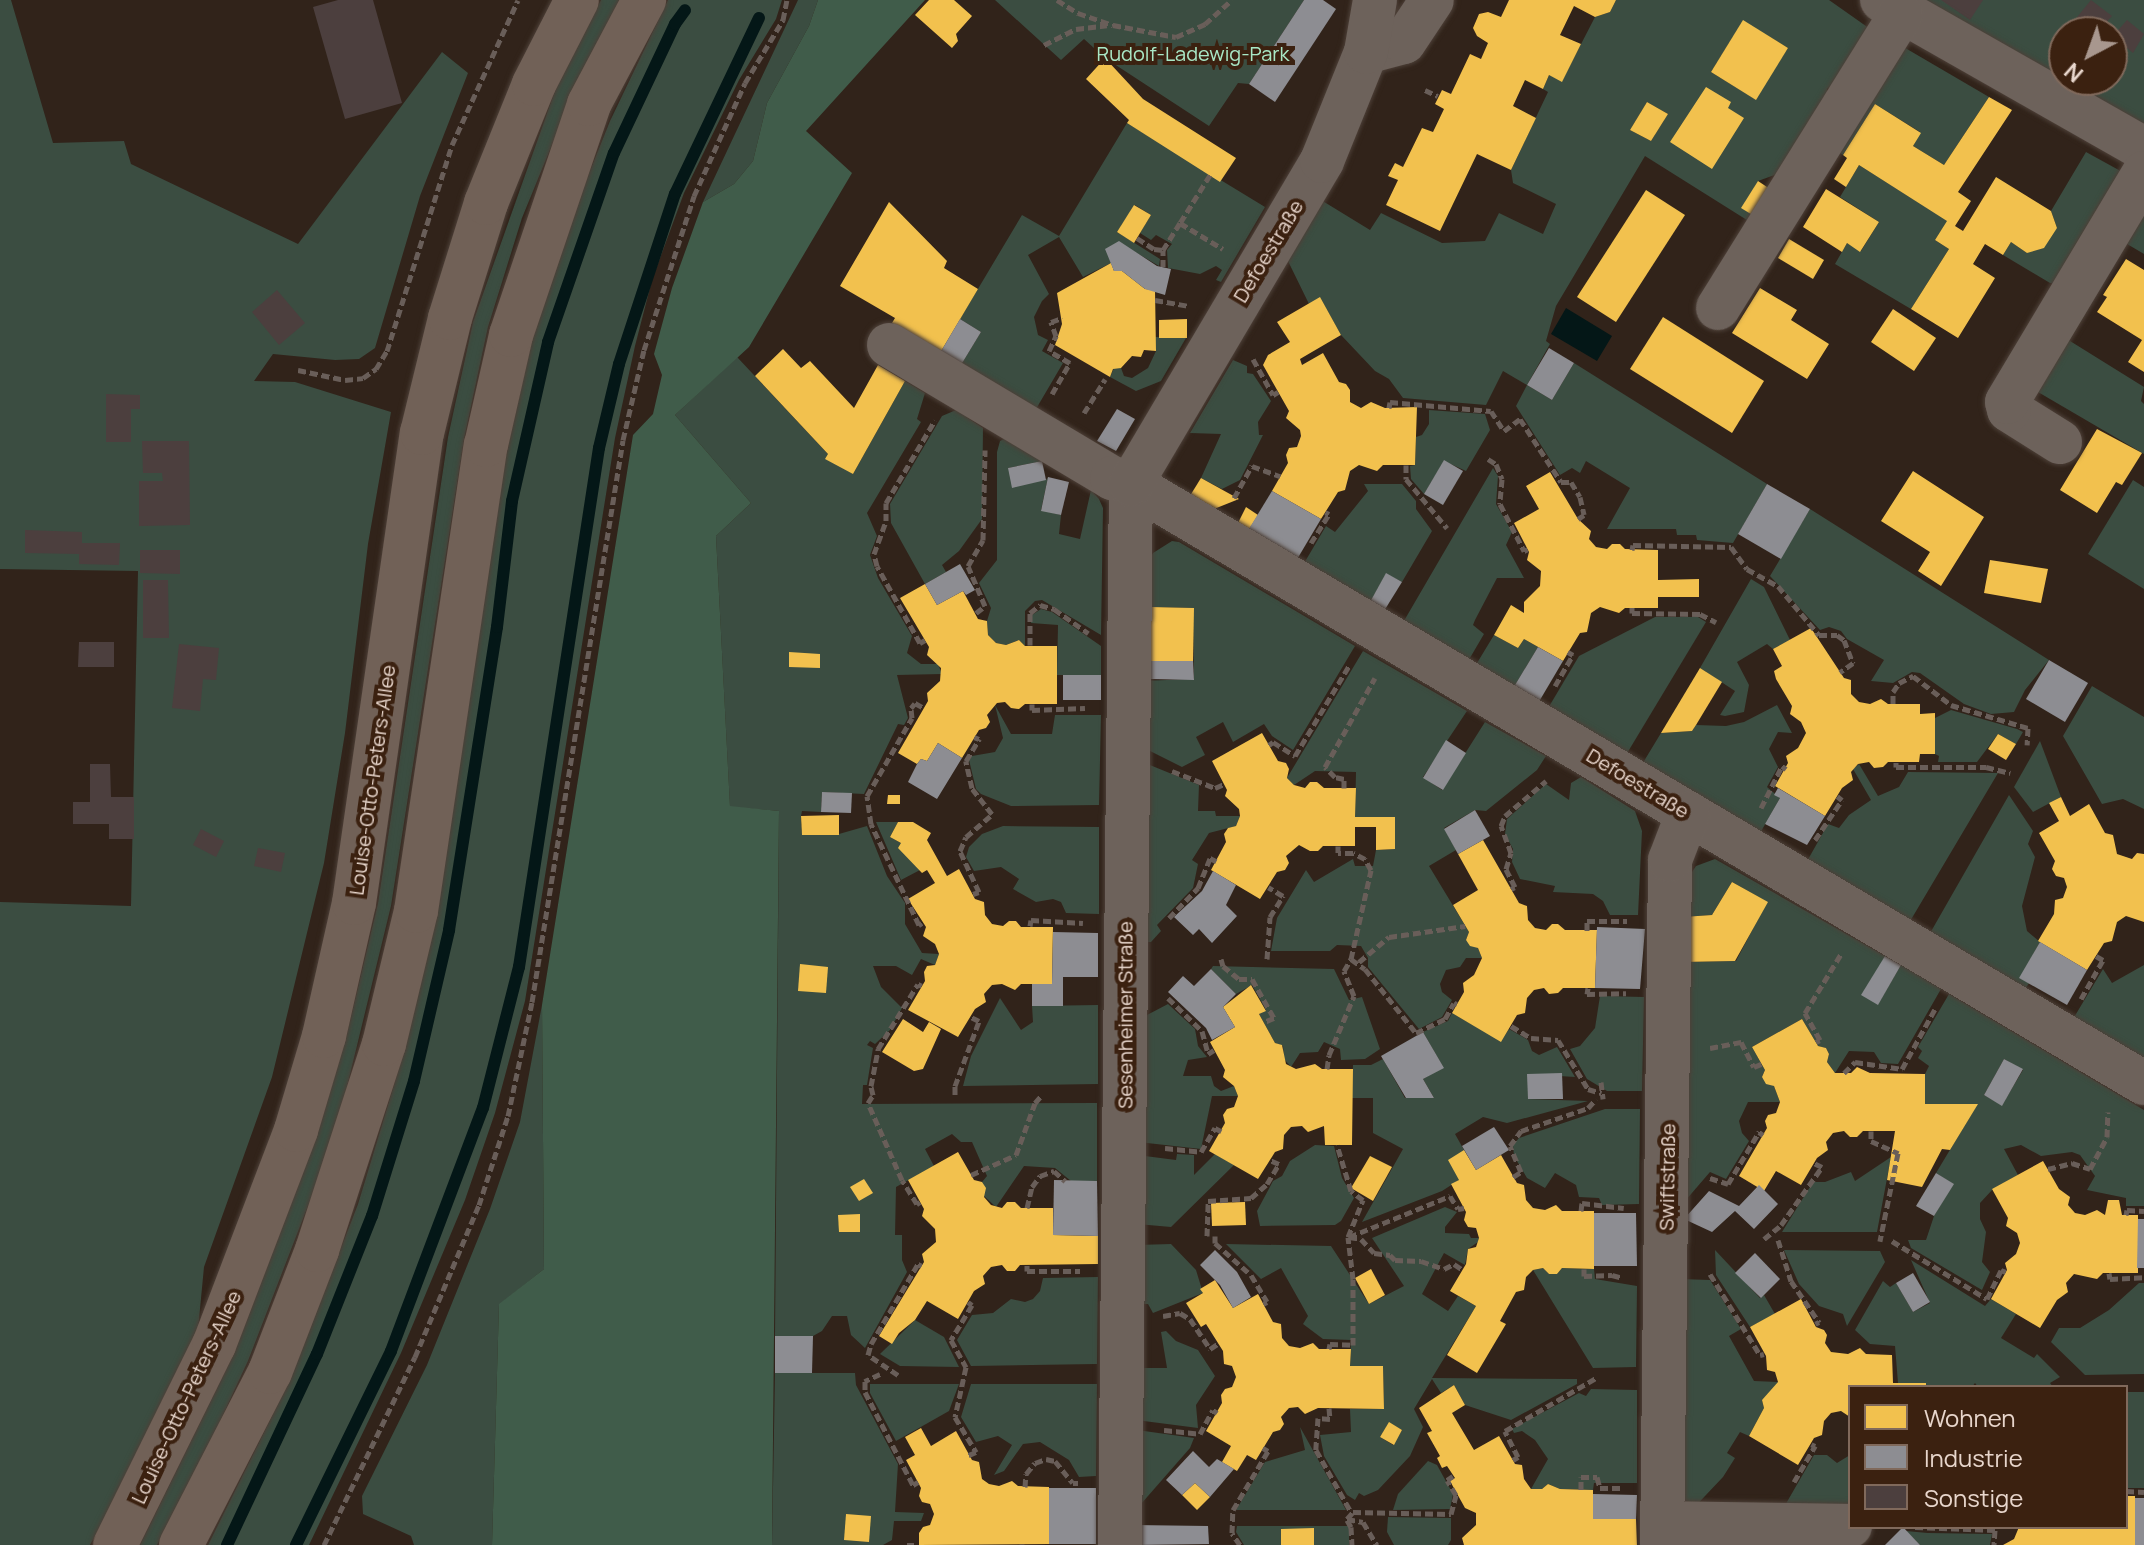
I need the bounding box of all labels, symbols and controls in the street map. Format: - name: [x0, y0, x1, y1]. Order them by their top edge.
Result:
- north arrow: [2048, 16, 2128, 96]
- park label: Rudolf-Ladewig-Park: [1097, 41, 1289, 65]
- text: N: [2058, 56, 2089, 89]
- street label: Defoestraße: [1228, 195, 1308, 307]
- street label: Louise-Otto-Peters-Allee: [344, 663, 400, 897]
- street label: Defoestraße: [1582, 743, 1694, 823]
- street label: Sesenheimer Straße: [1113, 921, 1137, 1109]
- street label: Swiftstraße: [1654, 1123, 1680, 1231]
- street label: Louise-Otto-Peters-Allee: [126, 1287, 246, 1507]
- legend: [1848, 1385, 2128, 1529]
- text: Wohnen: [1924, 1401, 2016, 1434]
- text: Industrie: [1924, 1441, 2023, 1474]
- text: Sonstige: [1924, 1481, 2023, 1514]

